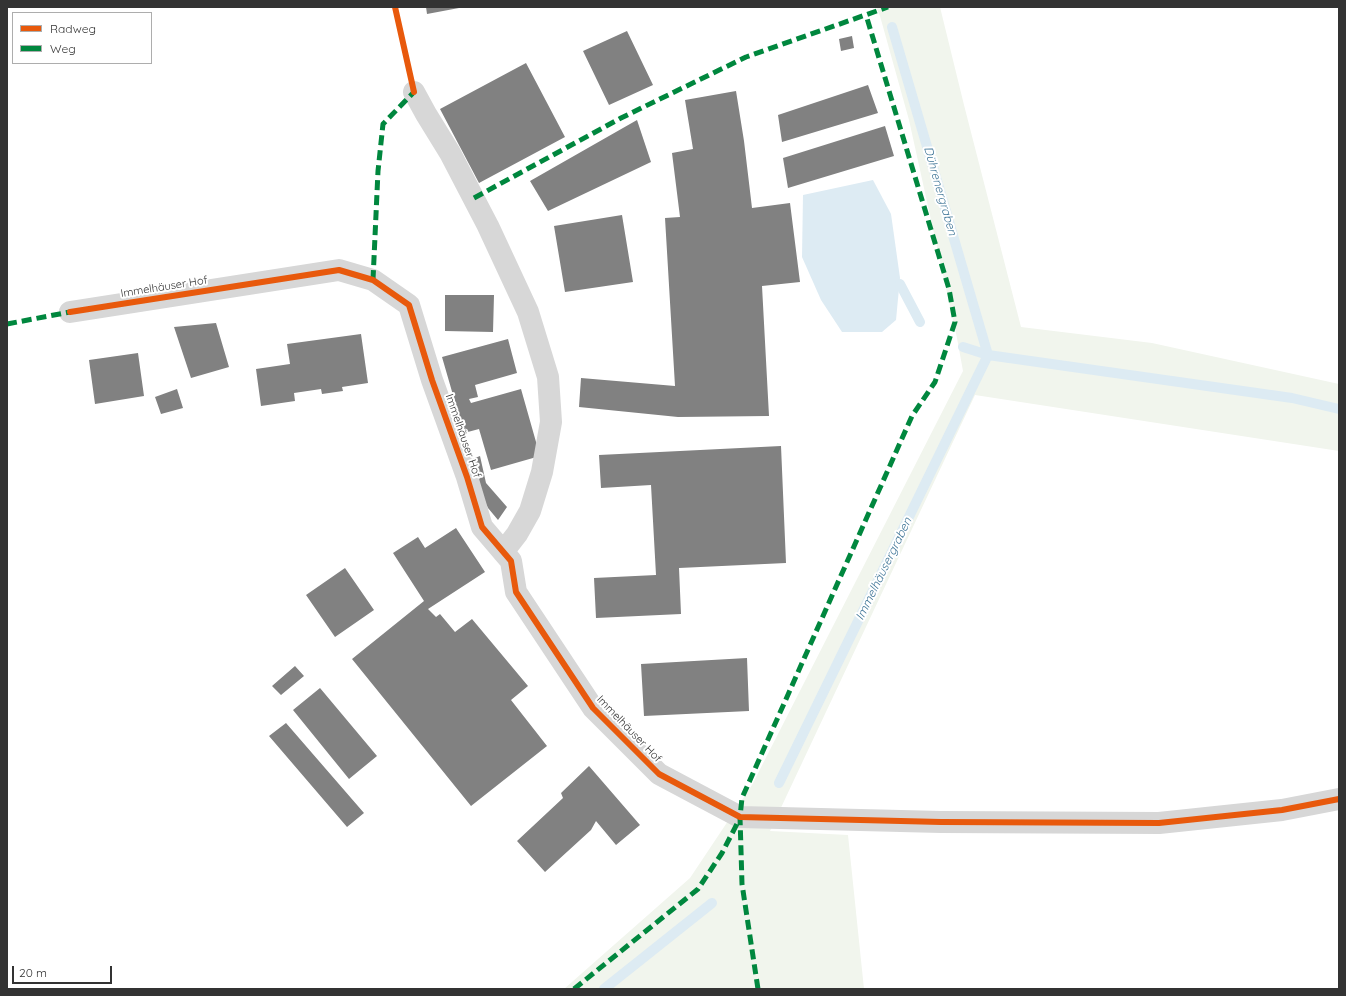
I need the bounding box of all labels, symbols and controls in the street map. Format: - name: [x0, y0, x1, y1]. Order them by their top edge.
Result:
- legend: [12, 12, 152, 64]
- text: Radweg: [50, 21, 96, 36]
- text: Weg: [50, 41, 76, 56]
- water label: Dührenergraben: [920, 145, 960, 237]
- street label: Immelhäuser Hof: [120, 274, 208, 300]
- street label: Immelhäuser Hof: [442, 392, 484, 480]
- water label: Immelhäusergraben: [853, 515, 915, 623]
- street label: Immelhäuser Hof: [594, 693, 664, 765]
- scale bar: [14, 958, 114, 984]
- text: 20 m: [19, 965, 47, 980]

